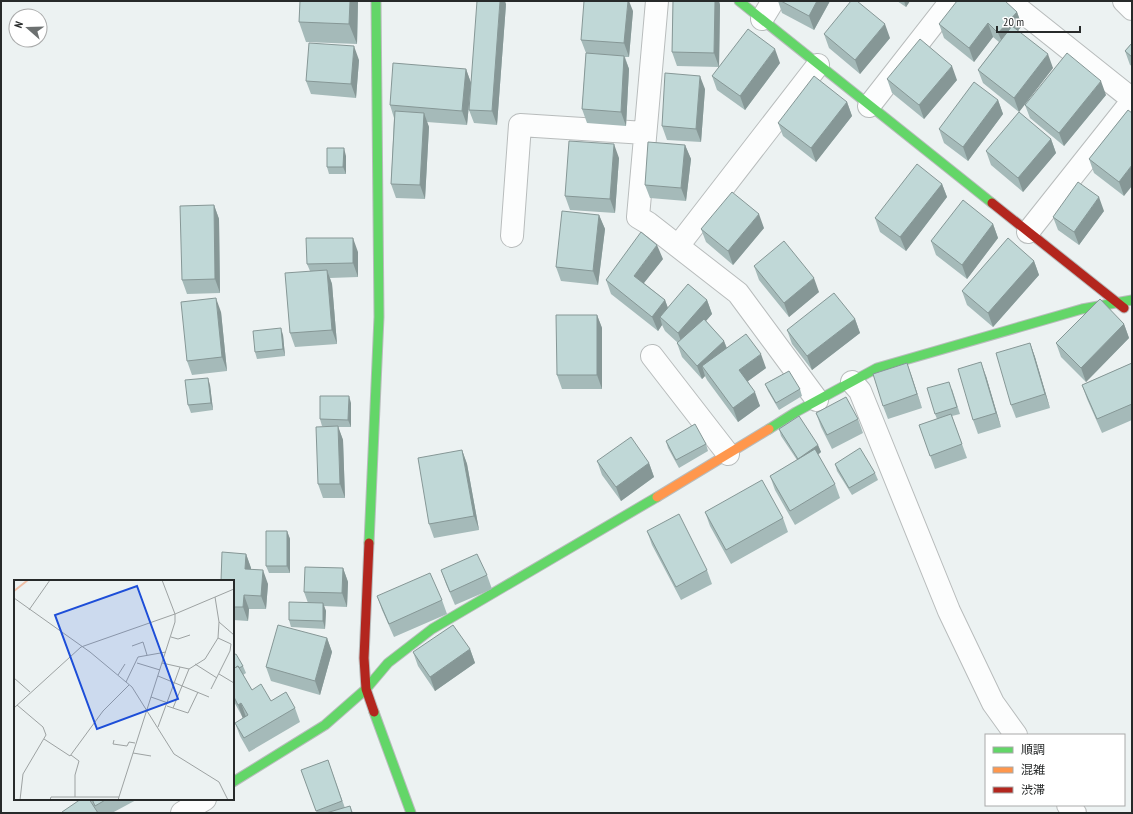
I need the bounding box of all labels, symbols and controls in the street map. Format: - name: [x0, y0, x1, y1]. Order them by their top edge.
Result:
- north arrow: [8, 8, 48, 48]
- scale bar: [997, 8, 1080, 34]
- text: 20 m: [1003, 14, 1024, 29]
- text: N: [11, 19, 26, 30]
- inset map: [14, 580, 234, 800]
- legend: [985, 734, 1125, 806]
- text: 順調: [1021, 742, 1045, 757]
- text: 混雑: [1021, 762, 1045, 777]
- text: 渋滞: [1021, 782, 1045, 797]

